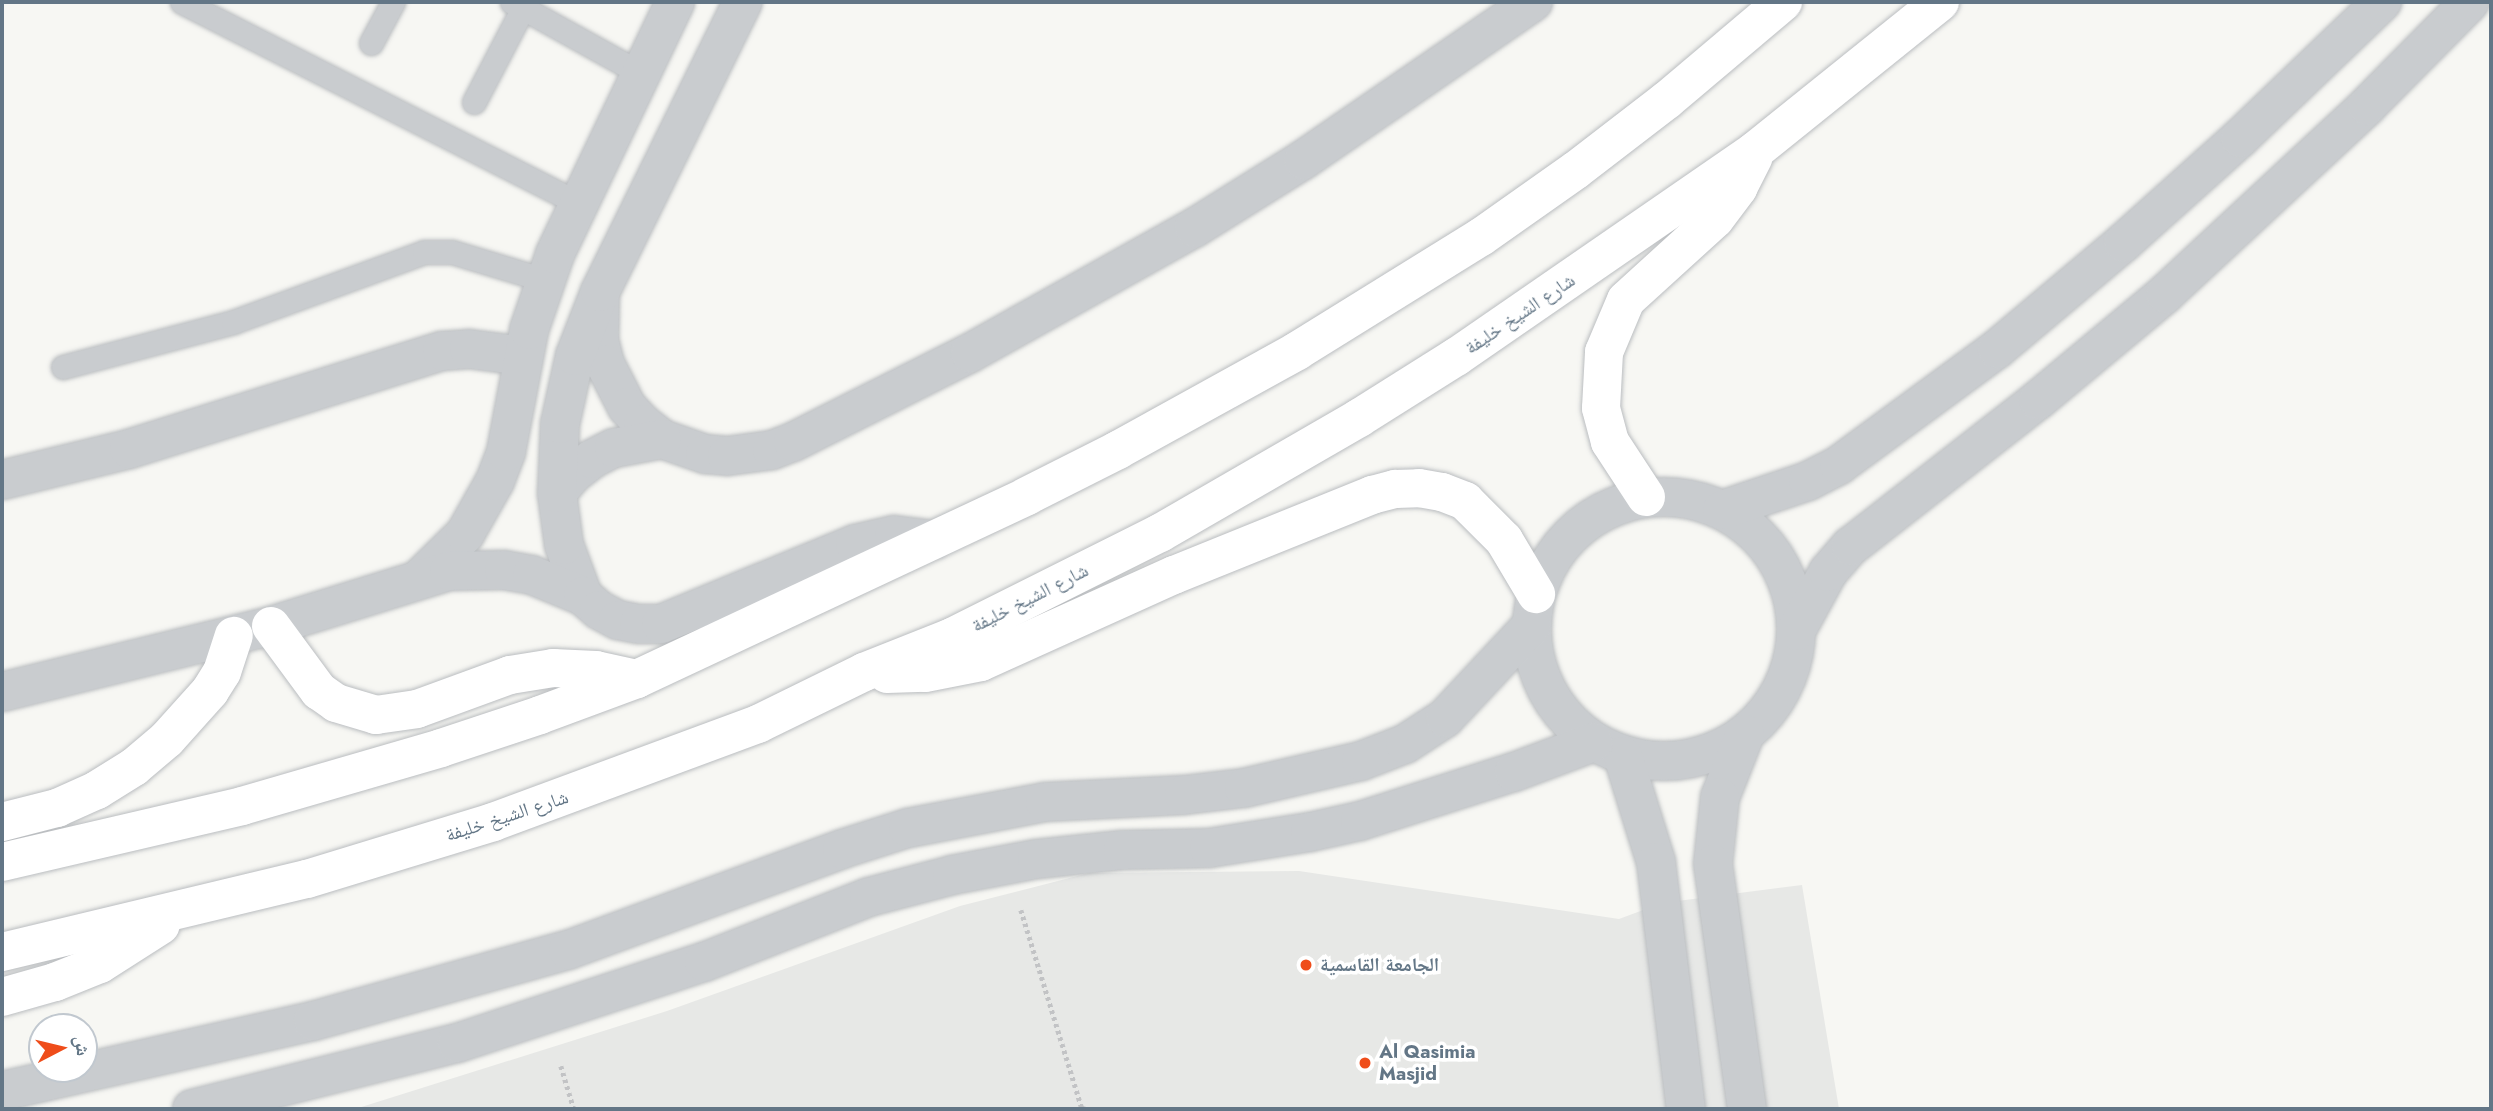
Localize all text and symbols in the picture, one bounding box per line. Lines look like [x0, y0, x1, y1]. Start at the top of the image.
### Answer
street label: شارع الشيخ خليفة [1461, 269, 1579, 359]
street label: شارع الشيخ خليفة [968, 559, 1092, 637]
street label: شارع الشيخ خليفة [443, 785, 571, 847]
place label: الجامعة القاسمية [1320, 954, 1439, 976]
marker: الجامعة القاسمية [1298, 957, 1314, 973]
north arrow [28, 1013, 98, 1083]
text: ش [68, 1034, 97, 1057]
place label: Al Qasimia Masjid [1379, 1041, 1475, 1085]
marker: Al Qasimia Masjid [1357, 1055, 1373, 1071]

